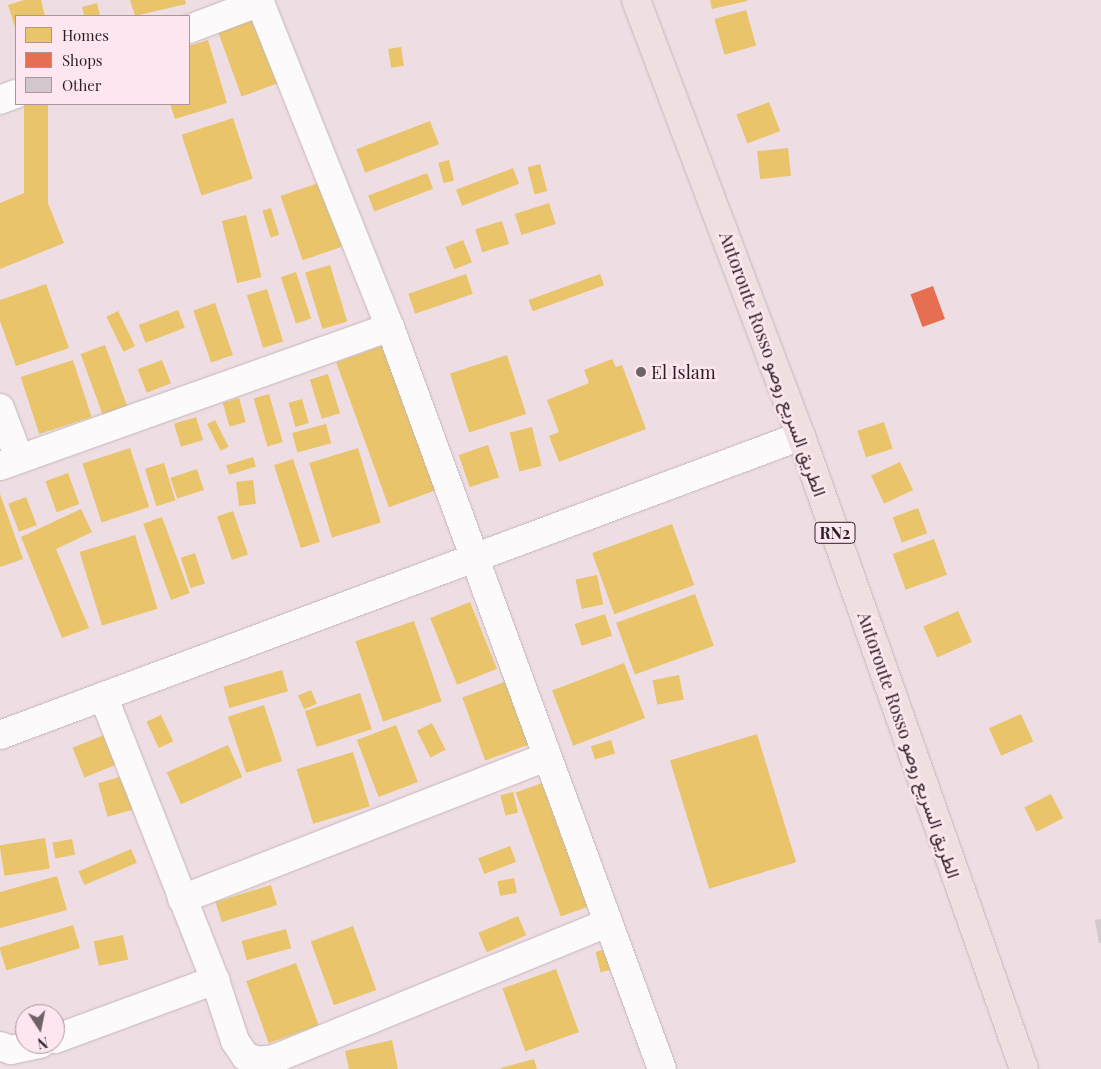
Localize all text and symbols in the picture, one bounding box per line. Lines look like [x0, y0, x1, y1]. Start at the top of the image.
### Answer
legend [15, 15, 190, 105]
text: Homes [62, 25, 109, 45]
text: Shops [62, 50, 103, 70]
text: Other [62, 75, 102, 95]
street label: Autoroute Rosso الطريق السريع روصو [715, 229, 831, 499]
place label: El Islam [651, 361, 716, 383]
marker: El Islam [635, 366, 647, 378]
road number: RN2 [814, 520, 856, 546]
street label: Autoroute Rosso الطريق السريع روصو [853, 609, 965, 881]
north arrow [15, 1004, 65, 1054]
text: N [36, 1033, 50, 1054]

